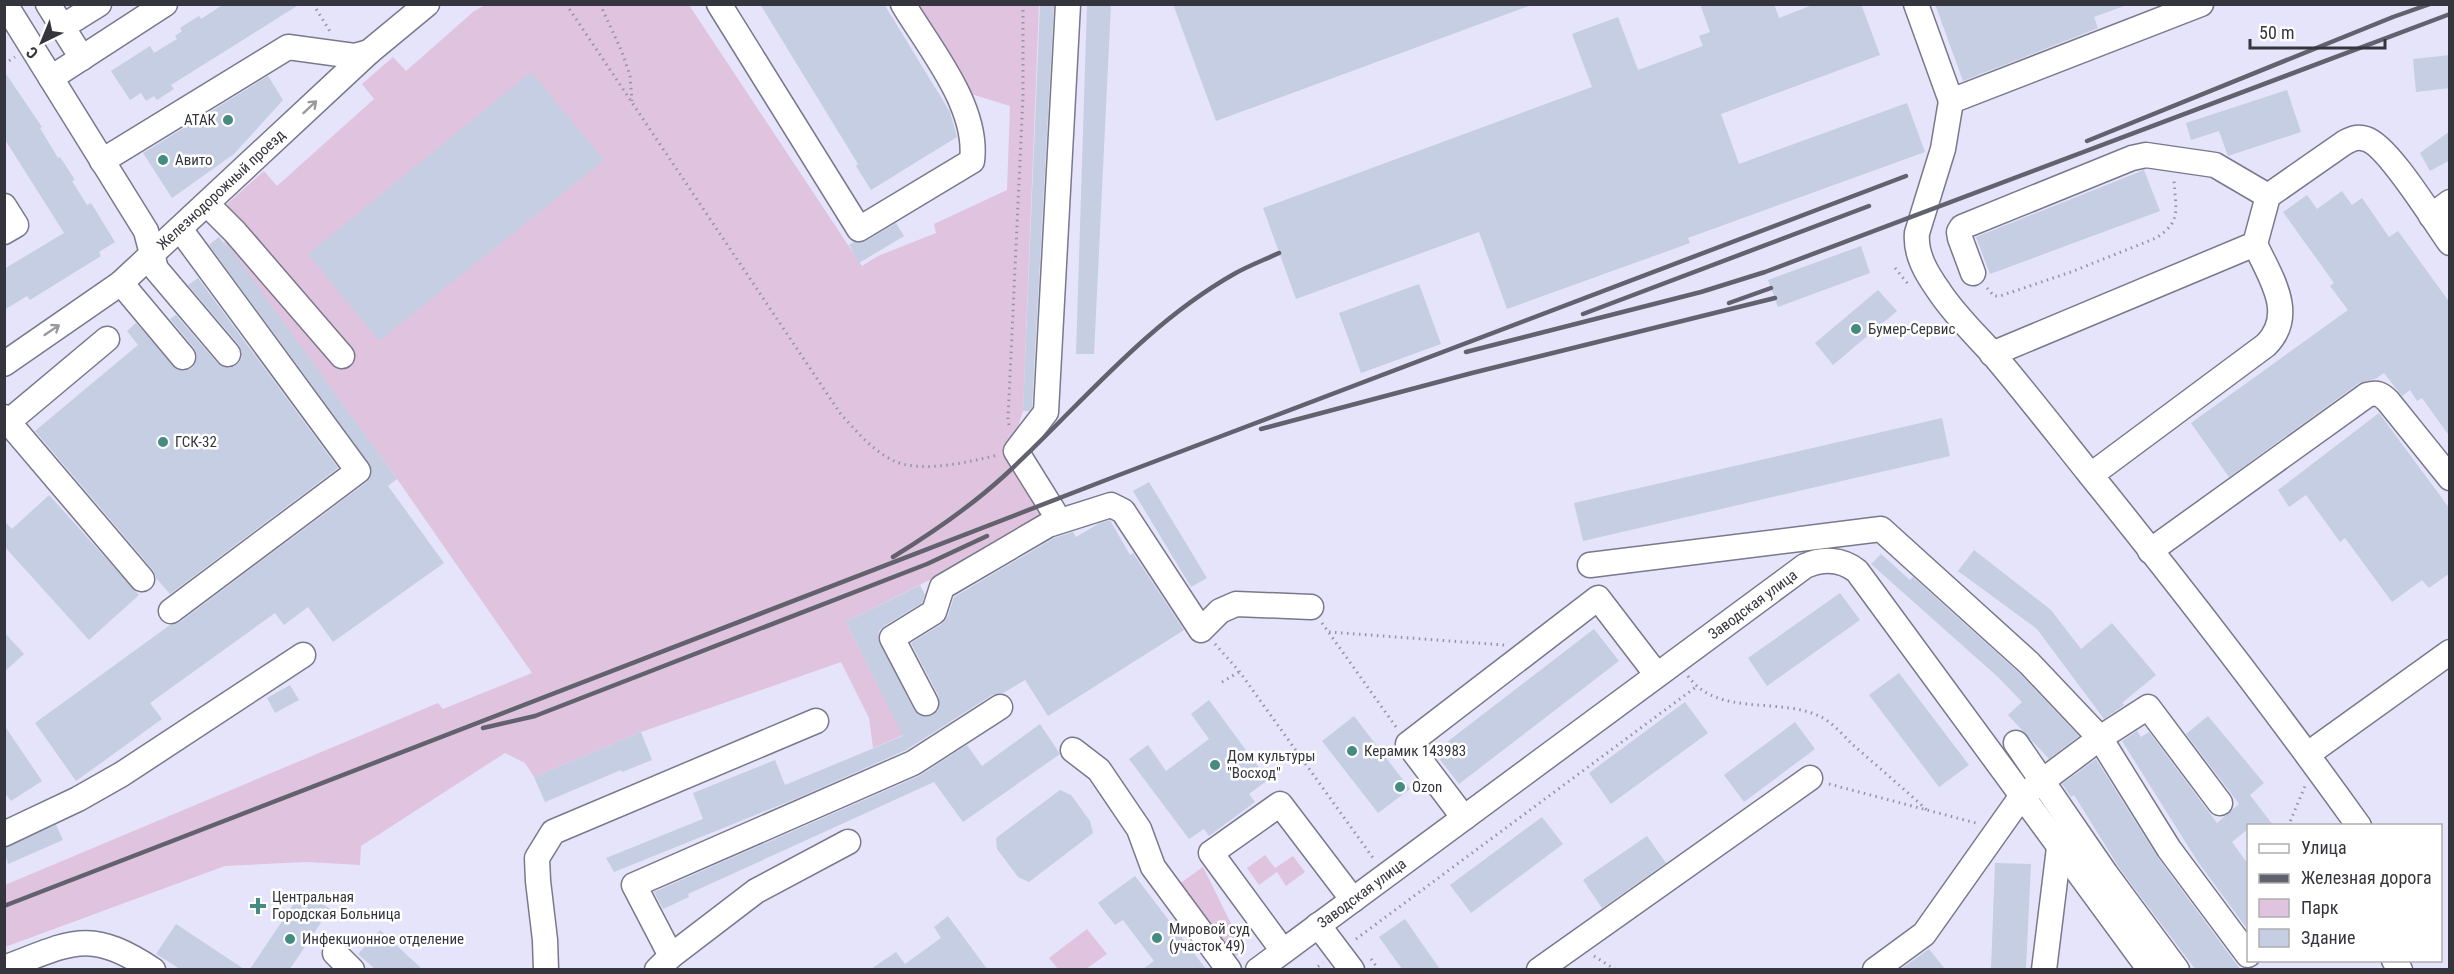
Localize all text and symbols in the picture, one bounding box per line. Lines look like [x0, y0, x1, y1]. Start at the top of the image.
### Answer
north arrow [12, 12, 72, 72]
scale bar [2250, 12, 2385, 50]
text: 50 m [2259, 22, 2294, 43]
text: С [22, 43, 42, 63]
one-way arrow [303, 100, 318, 115]
place label: АТАК [184, 111, 217, 129]
marker: АТАК [221, 113, 235, 127]
street label: Железнодорожный проезд [153, 126, 289, 254]
place label: Авито [175, 151, 212, 169]
marker: Авито [156, 153, 170, 167]
place label: Бумер-Сервис [1868, 320, 1955, 338]
marker: Бумер-Сервис [1849, 322, 1863, 336]
one-way arrow [43, 324, 60, 336]
place label: ГСК-32 [175, 433, 217, 451]
marker: ГСК-32 [156, 435, 170, 449]
street label: Заводская улица [1705, 566, 1801, 643]
place label: Керамик 143983 [1364, 742, 1466, 760]
marker: Керамик 143983 [1345, 744, 1359, 758]
place label: Дом культуры "Восход" [1227, 747, 1315, 782]
marker: Дом культуры "Восход" [1208, 758, 1222, 772]
place label: Ozon [1412, 778, 1442, 796]
marker: Ozon [1393, 780, 1407, 794]
legend [2247, 824, 2442, 962]
text: Улица [2301, 837, 2347, 858]
street label: Заводская улица [1314, 855, 1410, 932]
text: Железная дорога [2301, 867, 2432, 888]
place label: Центральная Городская Больница [272, 888, 401, 923]
marker: Центральная Городская Больница [249, 897, 267, 915]
text: Парк [2301, 897, 2339, 918]
place label: Мировой суд (участок 49) [1169, 920, 1250, 955]
text: Здание [2301, 927, 2355, 948]
place label: Инфекционное отделение [302, 930, 464, 948]
marker: Мировой суд (участок 49) [1150, 931, 1164, 945]
marker: Инфекционное отделение [283, 932, 297, 946]

